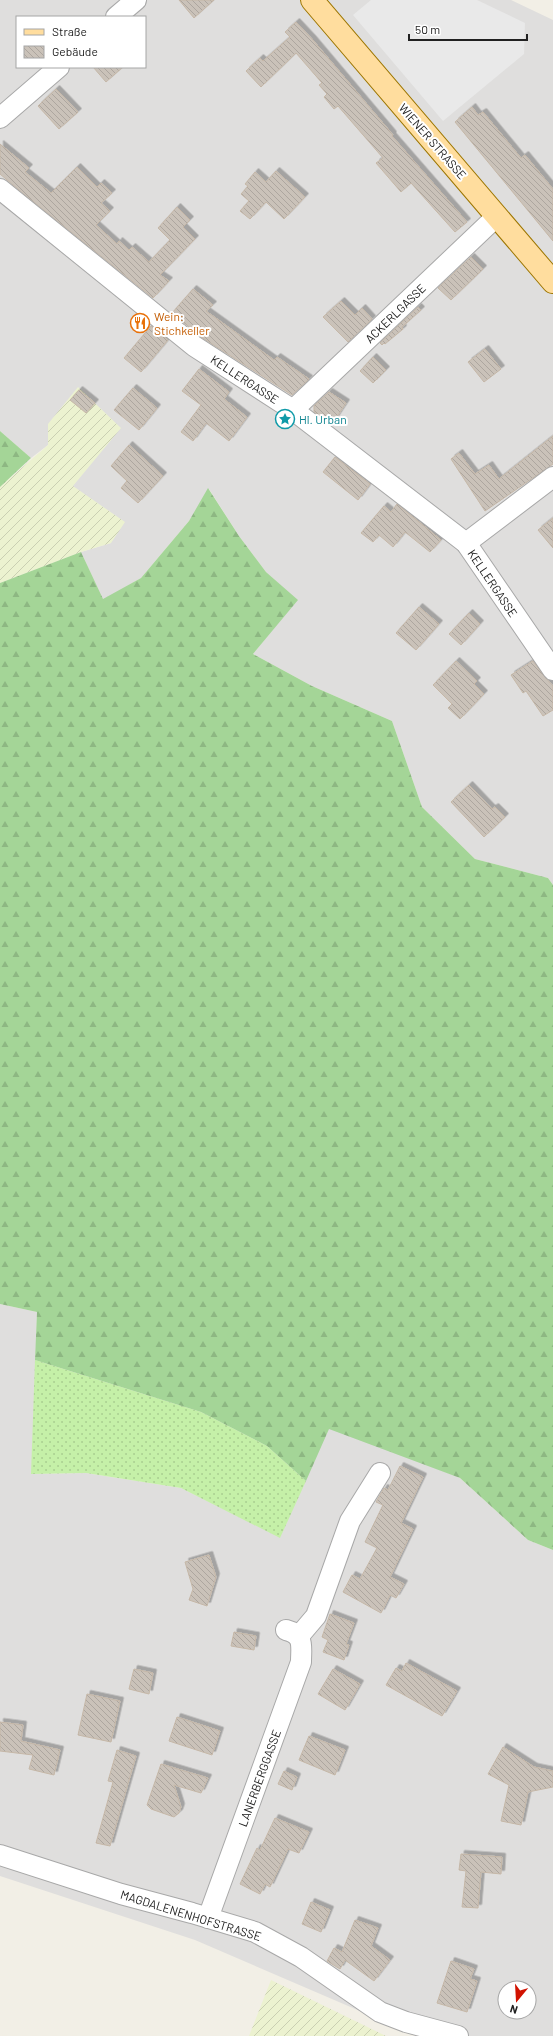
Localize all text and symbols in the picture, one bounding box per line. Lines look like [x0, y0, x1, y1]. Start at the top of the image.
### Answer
legend [16, 16, 146, 68]
scale bar [409, 16, 527, 42]
text: 50 m [415, 22, 440, 36]
text: Straße [52, 24, 87, 38]
text: Gebäude [52, 44, 98, 58]
street label: WIENER STRASSE [396, 100, 470, 182]
street label: ACKERLGASSE [362, 281, 428, 345]
place label: Wein: Stichkeller [154, 309, 210, 337]
restaurant icon: Wein: Stichkeller [129, 312, 151, 334]
street label: KELLERGASSE [208, 352, 282, 406]
place icon: Hl. Urban [274, 408, 296, 430]
place label: Hl. Urban [299, 412, 347, 426]
street label: KELLERGASSE [465, 547, 521, 619]
street label: LANERBERGGASSE [235, 1728, 283, 1828]
street label: MAGDALENENHOFSTRASSE [119, 1887, 263, 1943]
north arrow [497, 1980, 537, 2020]
text: N [508, 2003, 519, 2017]

